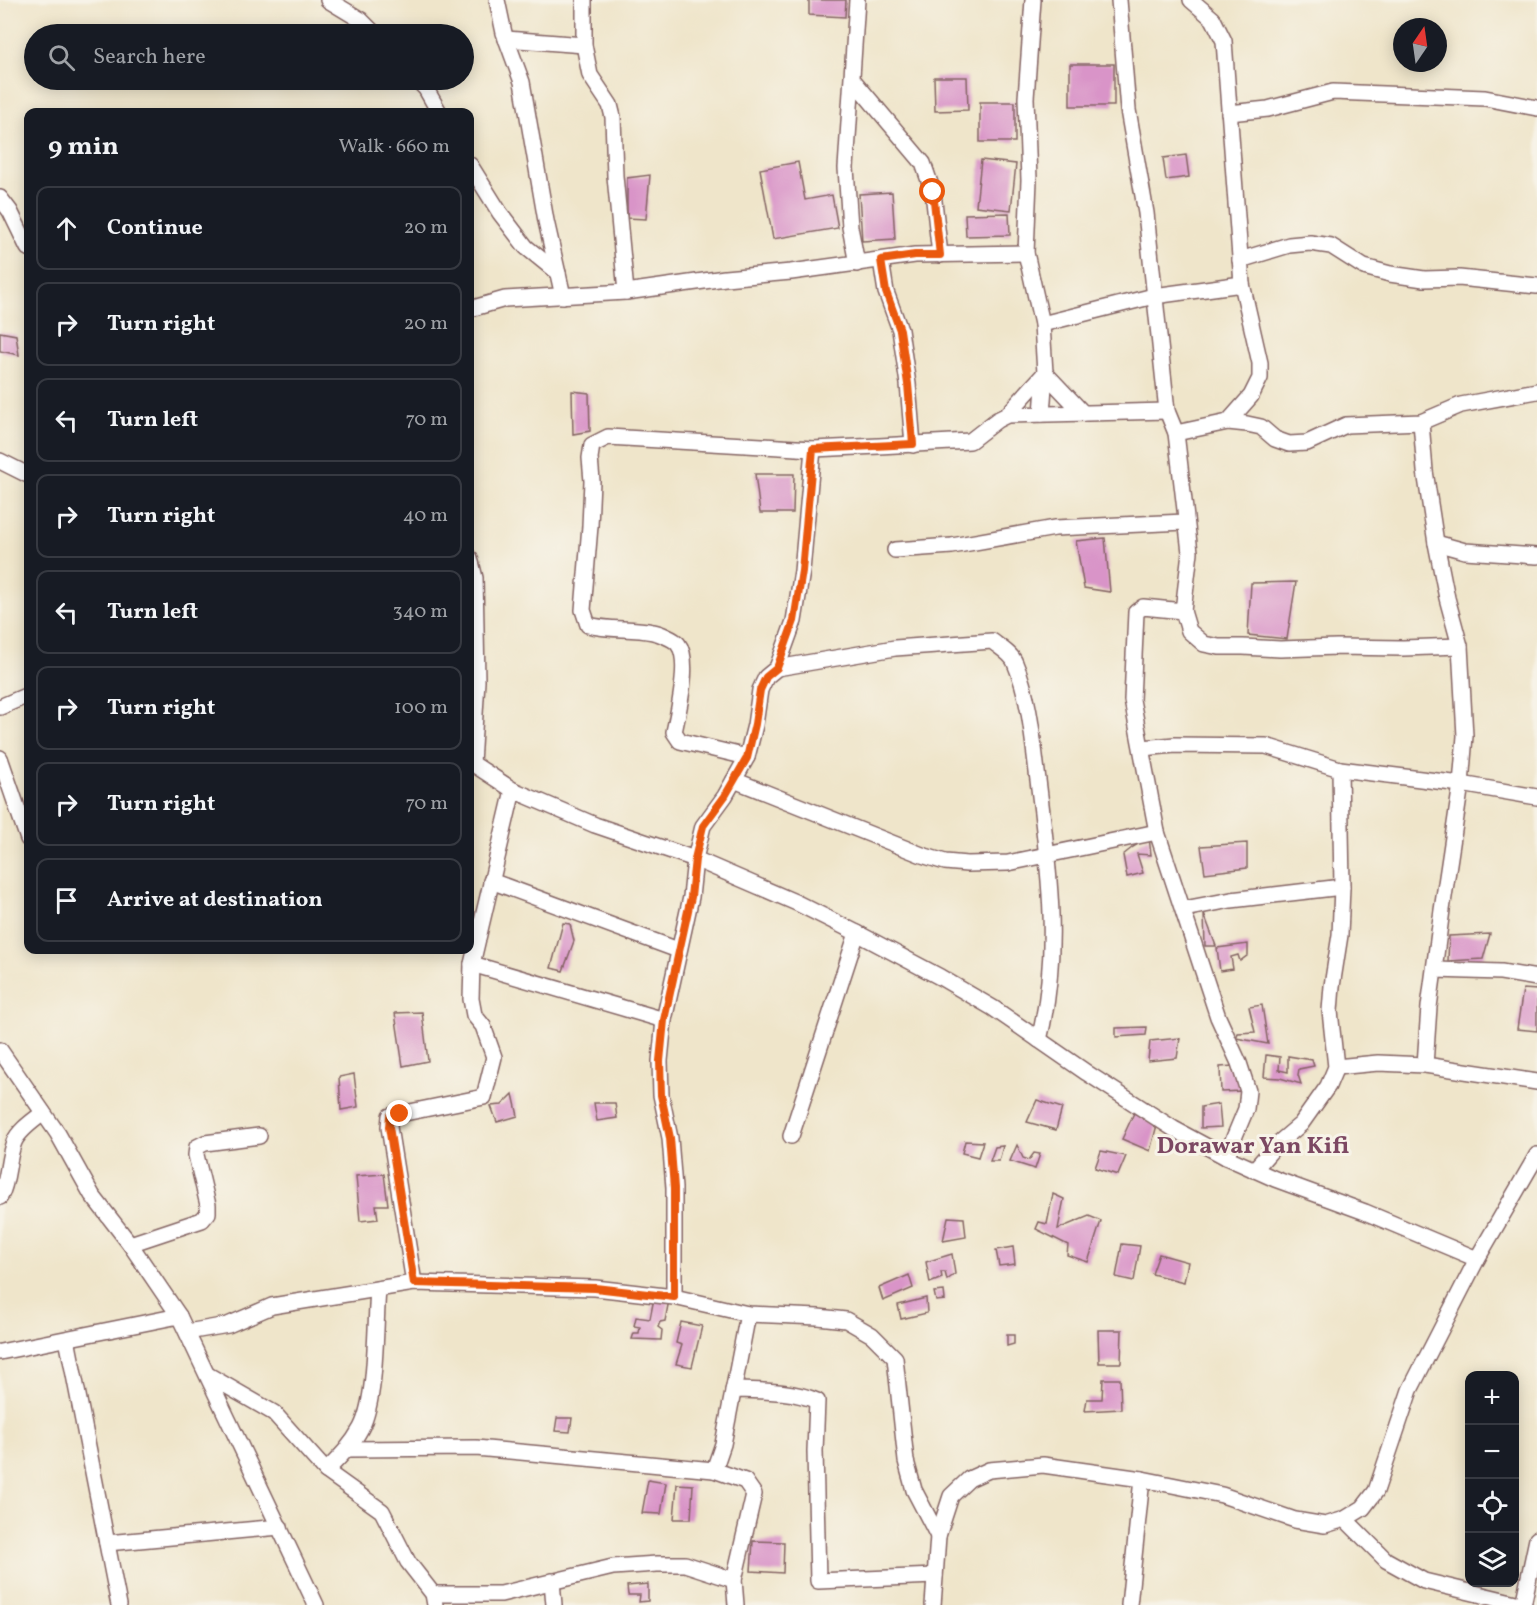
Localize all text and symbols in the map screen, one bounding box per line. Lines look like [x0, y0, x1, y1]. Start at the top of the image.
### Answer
north arrow [1393, 18, 1447, 72]
search box [24, 24, 474, 90]
icon: search [45, 41, 78, 74]
text: Search here [93, 42, 206, 73]
text: 9 min [48, 129, 119, 165]
text: Walk · 660 m [339, 133, 450, 161]
route start [919, 178, 945, 204]
icon: ahead [50, 212, 83, 245]
text: Continue [107, 213, 203, 244]
text: 20 m [404, 214, 448, 242]
icon: right [50, 308, 83, 341]
text: Turn right [107, 309, 215, 340]
text: 20 m [404, 310, 448, 338]
icon: left [50, 404, 83, 437]
text: Turn left [107, 405, 198, 436]
text: 70 m [405, 406, 448, 434]
icon: right [50, 500, 83, 533]
text: Turn right [107, 501, 215, 532]
text: 40 m [403, 502, 448, 530]
icon: left [50, 596, 83, 629]
text: Turn left [107, 597, 198, 628]
text: 340 m [392, 598, 448, 626]
icon: right [50, 692, 83, 725]
text: Turn right [107, 693, 215, 724]
text: 100 m [394, 694, 448, 722]
icon: right [50, 788, 83, 821]
text: Turn right [107, 789, 215, 820]
text: 70 m [405, 790, 448, 818]
icon: arrive [50, 884, 83, 917]
text: Arrive at destination [107, 885, 323, 916]
route end [386, 1100, 412, 1126]
district label: Dorawar Yan Kifi [1157, 1130, 1349, 1164]
map controls [1465, 1371, 1519, 1587]
button: + [1465, 1371, 1519, 1425]
button: − [1465, 1425, 1519, 1479]
button: locate [1465, 1479, 1519, 1533]
button: layers [1465, 1533, 1519, 1587]

